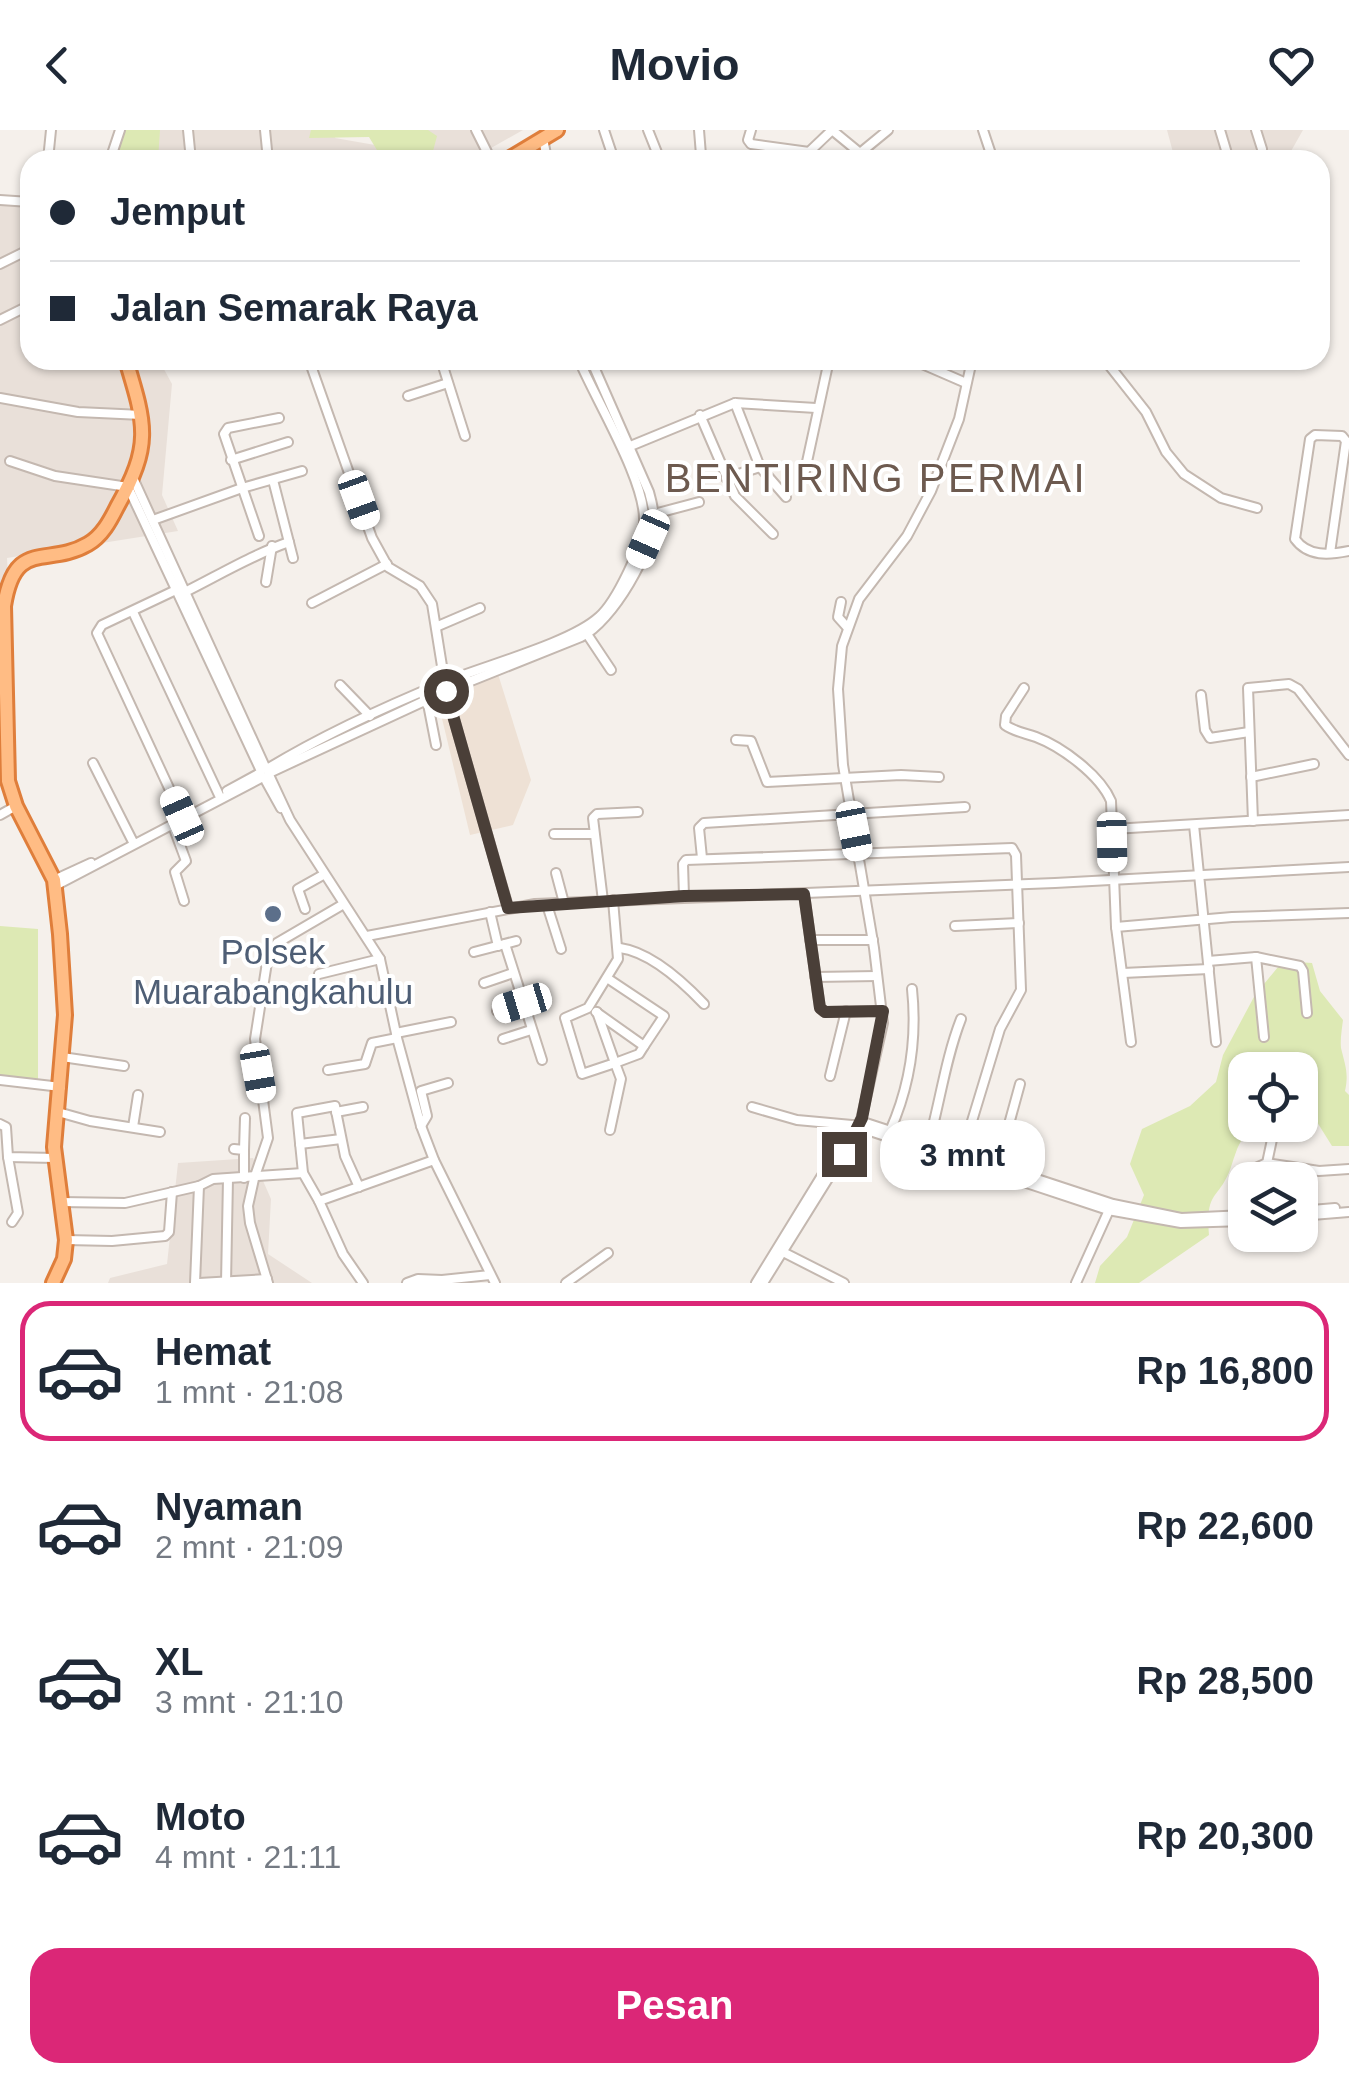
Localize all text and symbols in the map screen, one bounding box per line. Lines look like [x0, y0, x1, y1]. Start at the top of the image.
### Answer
icon: back [30, 38, 85, 93]
icon: heart [1264, 38, 1319, 93]
text: Movio [610, 39, 740, 90]
text: Jemput [110, 191, 245, 233]
text: Jalan Semarak Raya [110, 287, 478, 329]
district label: BENTIRING PERMAI [665, 456, 1087, 500]
car [335, 467, 383, 533]
car [622, 505, 674, 573]
route start [424, 669, 469, 714]
car [156, 782, 208, 850]
car [834, 799, 874, 863]
car [1096, 812, 1128, 872]
marker: Polsek Muarabangkahulu [262, 903, 284, 925]
place label: Polsek Muarabangkahulu [133, 932, 413, 1011]
car [489, 980, 555, 1026]
car [238, 1041, 278, 1105]
map controls [1228, 1052, 1318, 1252]
button: locate [1228, 1052, 1318, 1142]
callout: 3 mnt [879, 1119, 1044, 1189]
route end [822, 1132, 867, 1177]
text: 3 mnt [920, 1137, 1005, 1173]
button: layers [1228, 1162, 1318, 1252]
icon: car [35, 1326, 125, 1416]
text: Hemat [155, 1331, 271, 1373]
text: Rp 16,800 [1137, 1350, 1314, 1392]
text: 1 mnt · 21:08 [155, 1374, 344, 1410]
icon: car [35, 1481, 125, 1571]
text: Nyaman [155, 1486, 303, 1528]
text: Rp 22,600 [1137, 1505, 1314, 1547]
text: 2 mnt · 21:09 [155, 1529, 344, 1565]
icon: car [35, 1636, 125, 1726]
text: XL [155, 1641, 204, 1683]
text: Rp 28,500 [1137, 1660, 1314, 1702]
text: 3 mnt · 21:10 [155, 1684, 344, 1720]
icon: car [35, 1791, 125, 1881]
text: Moto [155, 1796, 246, 1838]
text: Rp 20,300 [1137, 1815, 1314, 1857]
text: 4 mnt · 21:11 [155, 1839, 341, 1875]
button: Pesan [30, 1948, 1319, 2063]

